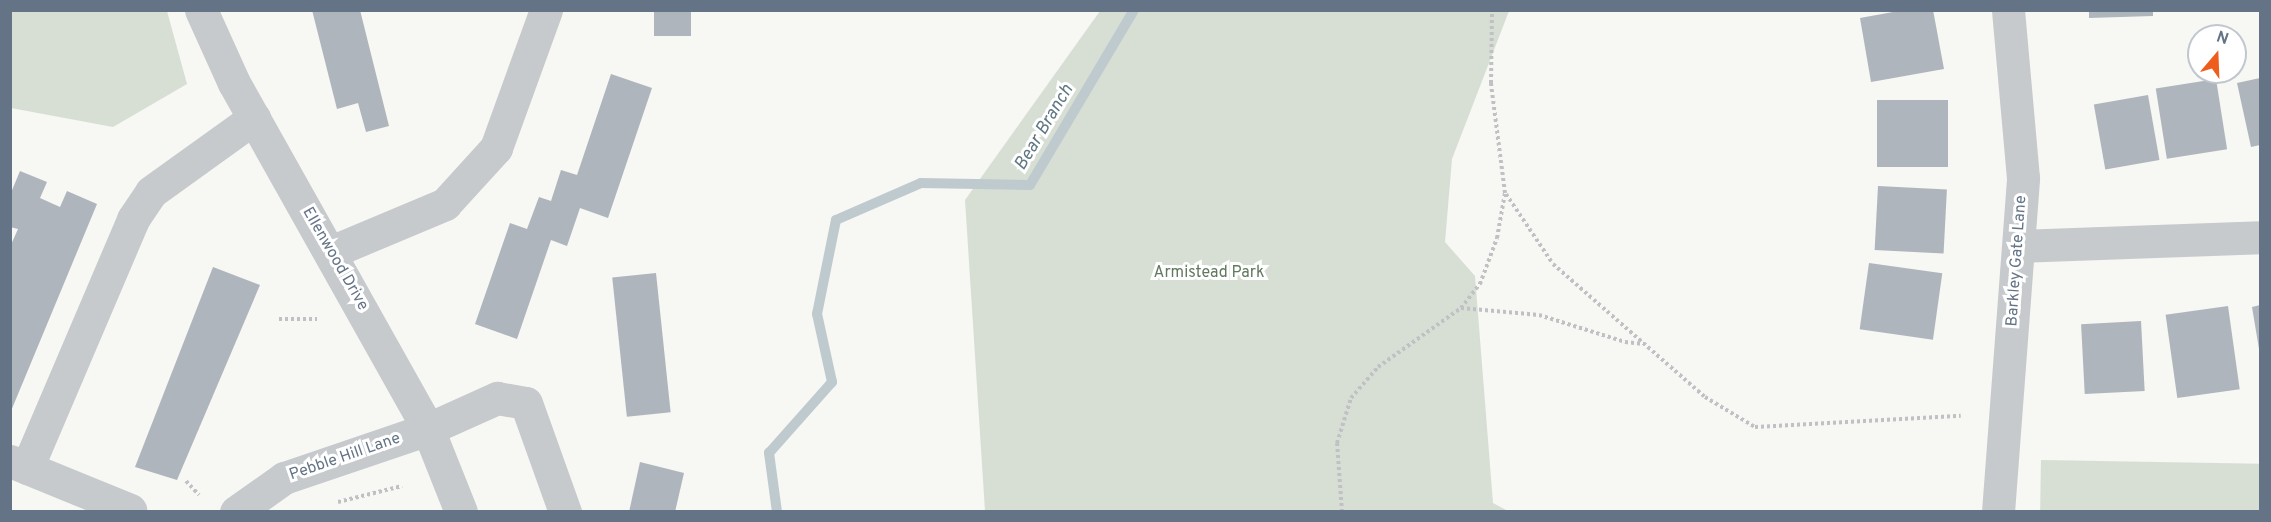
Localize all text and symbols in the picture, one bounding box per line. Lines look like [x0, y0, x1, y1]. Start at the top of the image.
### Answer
north arrow [2187, 24, 2247, 84]
text: N [2214, 28, 2231, 50]
water label: Bear Branch [1011, 81, 1079, 175]
street label: Barkley Gate Lane [2003, 195, 2031, 327]
street label: Ellenwood Drive [298, 204, 372, 314]
park label: Armistead Park [1154, 263, 1264, 283]
street label: Pebble Hill Lane [287, 429, 403, 485]

